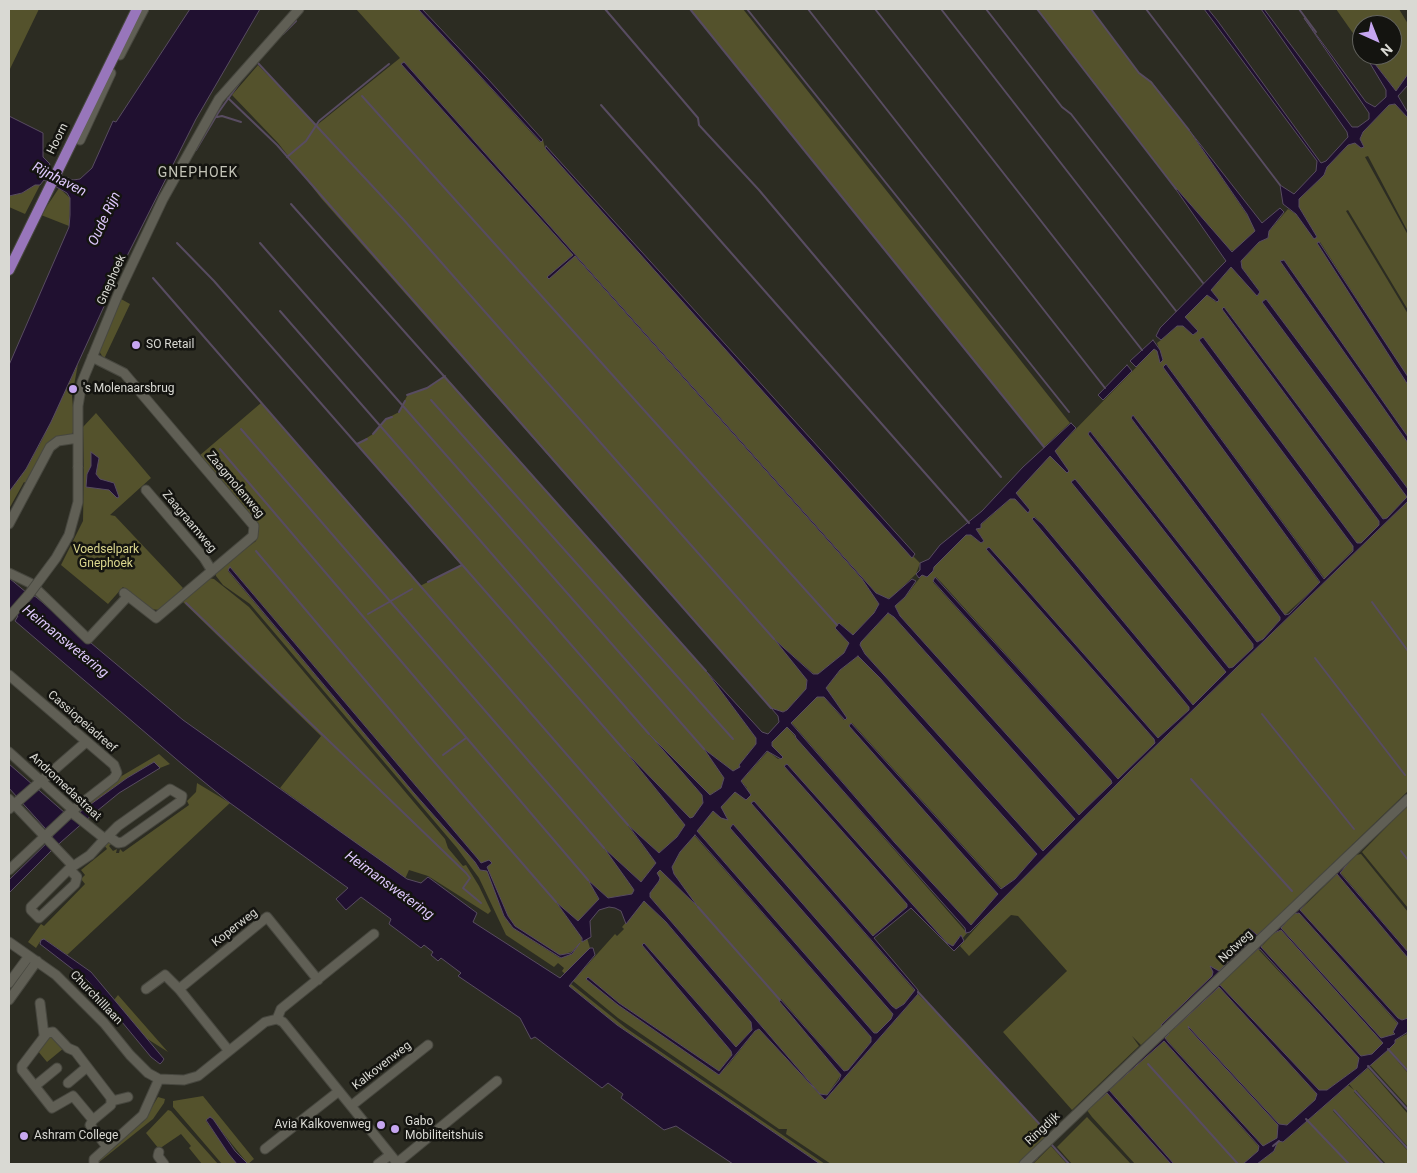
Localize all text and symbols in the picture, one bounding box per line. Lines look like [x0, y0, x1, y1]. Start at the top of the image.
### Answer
north arrow [1352, 15, 1402, 65]
text: N [1378, 41, 1396, 59]
street label: Hoorn [44, 121, 72, 157]
water label: Rijnhaven [29, 159, 89, 201]
district label: GNEPHOEK [157, 165, 239, 181]
water label: Oude Rijn [85, 189, 125, 249]
street label: Gnephoek [94, 252, 130, 308]
place label: SO Retail [146, 338, 194, 352]
marker: SO Retail [130, 339, 142, 351]
place label: 's Molenaarsbrug [83, 382, 175, 396]
marker: 's Molenaarsbrug [67, 383, 79, 395]
street label: Zaagmolenweg [203, 449, 267, 521]
street label: Zaagraamweg [159, 488, 219, 556]
park label: Voedselpark Gnephoek [73, 543, 139, 571]
water label: Heimanswetering [18, 602, 112, 682]
street label: Cassiopeiadreef [45, 688, 119, 756]
street label: Andromedastraat [26, 750, 104, 824]
water label: Heimanswetering [341, 848, 437, 924]
street label: Koperweg [209, 906, 261, 950]
street label: Notweg [1216, 928, 1256, 966]
street label: Churchilllaan [67, 968, 125, 1028]
street label: Kalkovenweg [350, 1039, 414, 1093]
street label: Ringdijk [1023, 1109, 1063, 1149]
place label: Gabo Mobiliteitshuis [405, 1115, 483, 1143]
place label: Avia Kalkovenweg [275, 1118, 371, 1132]
marker: Avia Kalkovenweg [375, 1119, 387, 1131]
marker: Gabo Mobiliteitshuis [389, 1123, 401, 1135]
place label: Ashram College [34, 1129, 118, 1143]
marker: Ashram College [18, 1130, 30, 1142]

